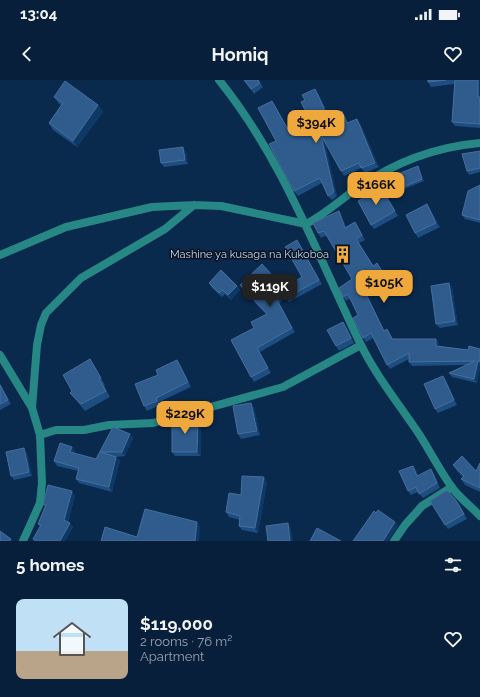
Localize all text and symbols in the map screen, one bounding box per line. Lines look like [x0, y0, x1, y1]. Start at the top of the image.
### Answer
text: 13:04 [20, 5, 57, 23]
icon: back [16, 43, 38, 65]
icon: heart [442, 43, 464, 65]
text: Homiq [212, 44, 268, 65]
pin: $394K [288, 110, 344, 144]
text: $394K [296, 115, 336, 130]
pin: $166K [348, 172, 404, 206]
text: $166K [356, 177, 396, 192]
building icon: Mashine ya kusaga na Kukoboa [332, 244, 352, 264]
place label: Mashine ya kusaga na Kukoboa [170, 248, 329, 261]
pin: $105K [356, 270, 412, 304]
pin: $119K [242, 274, 298, 308]
text: $105K [365, 275, 403, 290]
text: $119K [251, 279, 289, 294]
pin: $229K [157, 401, 213, 435]
text: $229K [165, 406, 205, 421]
icon: filters [442, 554, 464, 576]
text: 5 homes [16, 555, 84, 575]
text: $119,000 [140, 614, 213, 634]
icon: home [48, 615, 96, 663]
icon: heart [442, 628, 464, 650]
text: 2 rooms · 76 m² [140, 634, 232, 649]
text: Apartment [140, 649, 204, 664]

